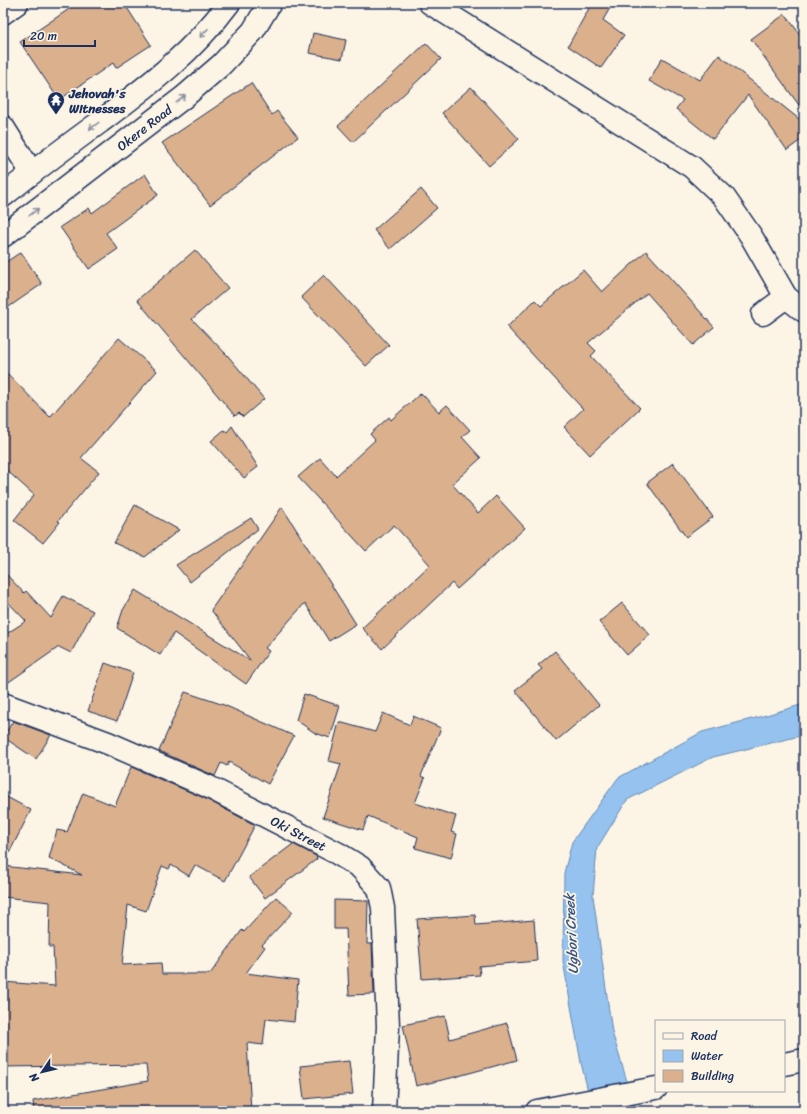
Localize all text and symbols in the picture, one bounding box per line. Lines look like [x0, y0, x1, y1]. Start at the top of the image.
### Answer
scale bar [24, 22, 95, 48]
text: 20 m [30, 25, 57, 47]
one-way arrow [199, 28, 209, 38]
place label: Jehovah's Witnesses [68, 82, 127, 120]
temple icon: Jehovah's Witnesses [46, 90, 66, 115]
one-way arrow [176, 95, 187, 103]
street label: Okere Road [112, 98, 178, 157]
one-way arrow [89, 122, 100, 130]
one-way arrow [28, 208, 39, 216]
street label: Oki Street [266, 810, 331, 858]
water label: Ugbori Creek [557, 892, 586, 975]
legend [655, 1020, 785, 1092]
text: Road [691, 1025, 718, 1047]
text: Water [691, 1045, 724, 1067]
north arrow [22, 1052, 62, 1092]
text: Building [691, 1065, 734, 1087]
text: N [24, 1069, 45, 1087]

